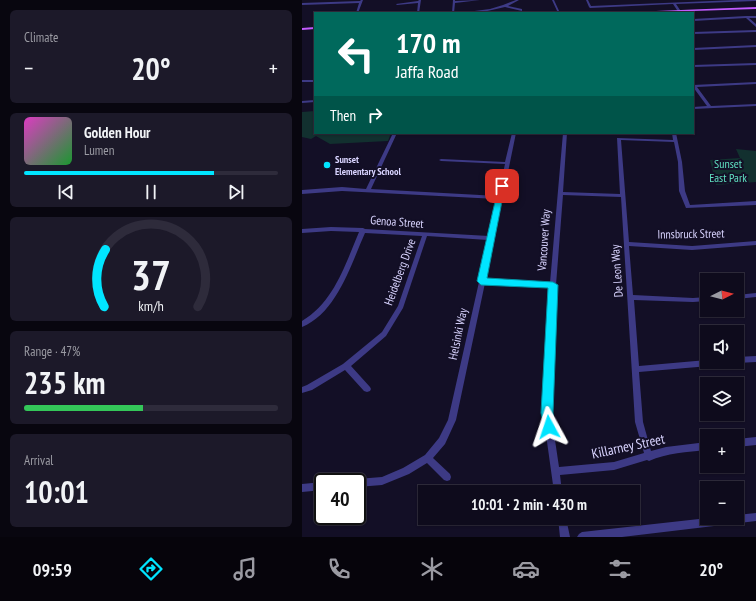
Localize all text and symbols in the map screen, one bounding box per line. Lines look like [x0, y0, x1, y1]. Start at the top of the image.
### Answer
text: 170 m [396, 24, 460, 61]
icon: left [330, 28, 382, 80]
text: Climate [24, 29, 58, 46]
text: 20° [131, 49, 171, 88]
text: − [24, 54, 33, 82]
text: + [269, 54, 278, 82]
text: Jaffa Road [396, 60, 459, 83]
icon: right [364, 104, 386, 126]
text: Then [330, 106, 356, 125]
text: Golden Hour [84, 123, 151, 142]
text: Lumen [84, 142, 114, 159]
place label: Sunset Elementary School [335, 153, 401, 178]
park label: Sunset East Park [709, 156, 747, 185]
marker: Sunset Elementary School [322, 160, 332, 170]
pin [485, 169, 519, 203]
icon: arrive [491, 175, 513, 197]
icon: previous [55, 181, 77, 203]
icon: pause [140, 181, 162, 203]
icon: next [225, 181, 247, 203]
street label: Vancouver Way [534, 208, 553, 272]
street label: Genoa Street [370, 212, 425, 231]
street label: Innsbruck Street [657, 225, 725, 242]
street label: Heidelberg Drive [381, 236, 419, 307]
street label: De Leon Way [607, 244, 626, 298]
text: 37 [131, 247, 171, 300]
north arrow [700, 273, 744, 317]
map controls [700, 273, 744, 525]
text: km/h [138, 295, 164, 314]
street label: Helsinki Way [445, 306, 470, 361]
button: sound [700, 325, 744, 369]
text: Range · 47% [24, 343, 80, 360]
text: 235 km [24, 363, 105, 402]
button: layers [700, 377, 744, 421]
position arrow [528, 406, 570, 448]
street label: Killarney Street [590, 429, 666, 463]
button: + [700, 429, 744, 473]
text: Arrival [24, 452, 53, 469]
text: 10:01 [24, 472, 89, 511]
speed limit sign: 40 [314, 473, 366, 525]
button: − [700, 481, 744, 525]
text: 10:01 · 2 min · 430 m [471, 495, 587, 514]
icon: directions [137, 555, 165, 583]
icon: music [231, 555, 259, 583]
icon: phone [325, 555, 353, 583]
icon: climate [418, 555, 446, 583]
icon: car [512, 555, 540, 583]
icon: filters [606, 555, 634, 583]
text: 09:59 [33, 558, 72, 581]
text: 20° [699, 558, 723, 581]

